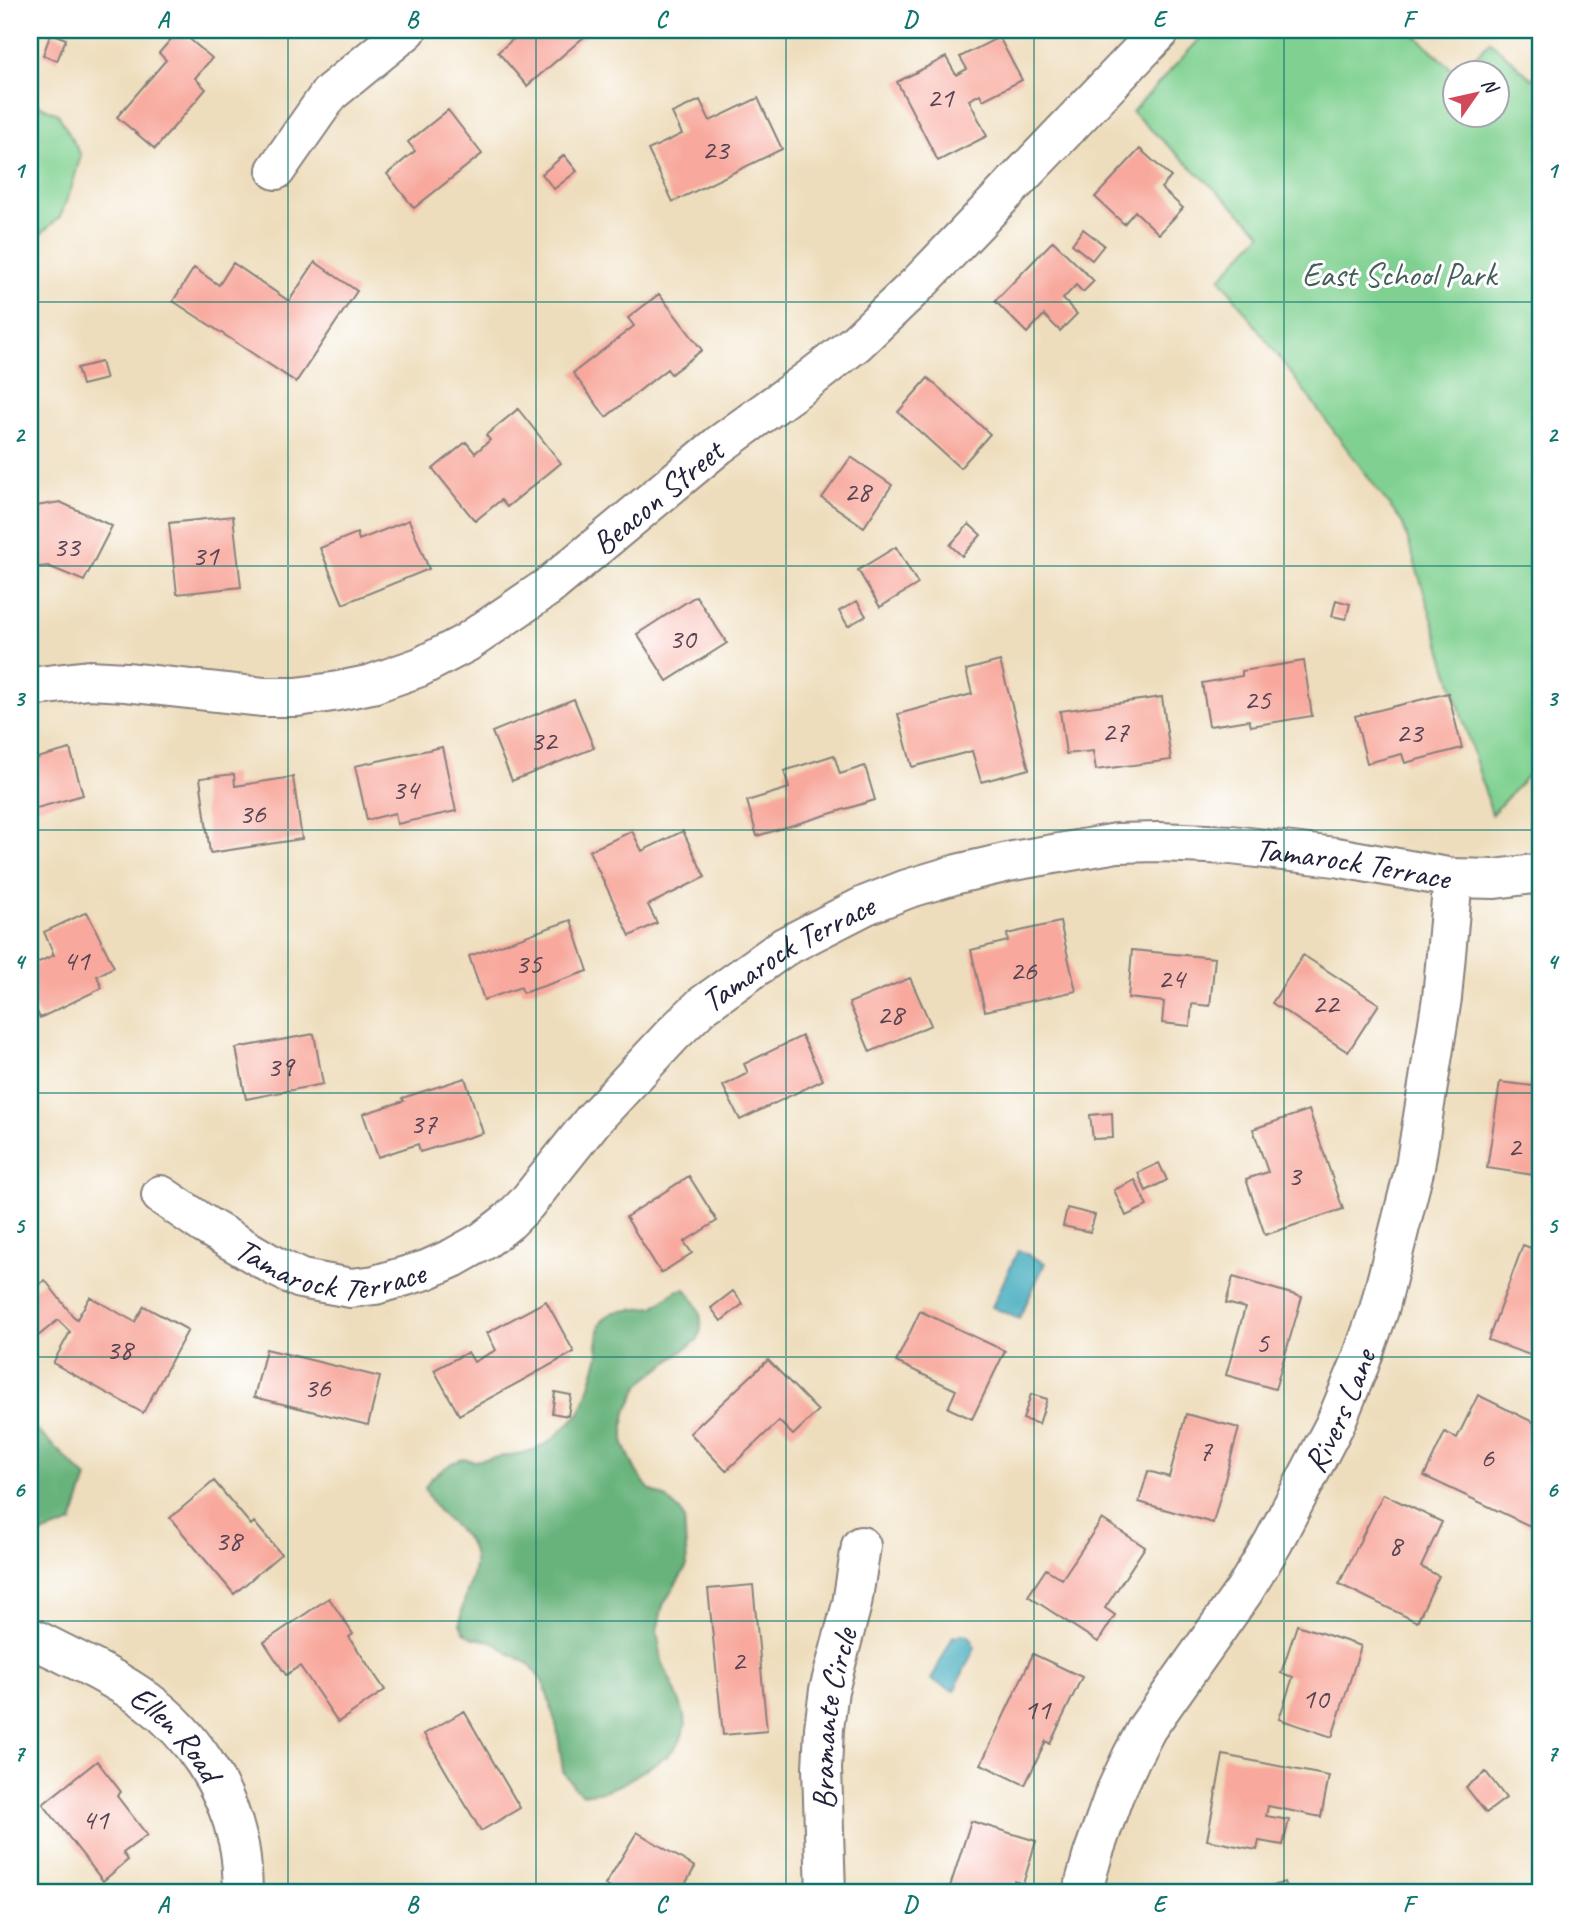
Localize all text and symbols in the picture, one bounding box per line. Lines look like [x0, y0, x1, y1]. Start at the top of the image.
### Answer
text: A [157, 5, 171, 34]
text: B [406, 5, 420, 34]
text: C [656, 5, 670, 34]
text: D [903, 5, 919, 34]
text: E [1153, 5, 1169, 34]
text: F [1403, 5, 1419, 34]
north arrow [1442, 60, 1512, 130]
text: N [1476, 73, 1504, 99]
house number: 21 [927, 78, 955, 116]
house number: 23 [702, 130, 731, 168]
text: 1 [14, 156, 27, 185]
text: 1 [1547, 156, 1560, 185]
park label: East School Park [1302, 254, 1499, 296]
text: 2 [14, 420, 27, 449]
text: 2 [1547, 420, 1560, 449]
street label: Beacon Street [583, 429, 734, 564]
house number: 28 [844, 472, 873, 510]
house number: 33 [53, 527, 82, 565]
house number: 31 [192, 536, 220, 574]
house number: 30 [669, 619, 698, 657]
house number: 25 [1244, 680, 1272, 718]
text: 3 [14, 684, 27, 713]
text: 3 [1547, 684, 1560, 713]
house number: 27 [1102, 712, 1130, 750]
house number: 23 [1396, 713, 1425, 751]
house number: 32 [530, 721, 559, 759]
house number: 34 [392, 770, 421, 808]
house number: 36 [239, 794, 267, 832]
street label: Tamarock Terrace [1253, 828, 1455, 899]
street label: Tamarock Terrace [693, 883, 882, 1022]
house number: 41 [63, 941, 91, 979]
house number: 35 [515, 944, 543, 982]
text: 4 [14, 947, 27, 976]
text: 4 [1547, 947, 1560, 976]
house number: 26 [1010, 951, 1038, 989]
house number: 24 [1158, 959, 1187, 997]
house number: 22 [1312, 984, 1341, 1022]
house number: 28 [877, 995, 906, 1033]
house number: 39 [267, 1047, 296, 1085]
house number: 37 [410, 1104, 438, 1142]
house number: 2 [1507, 1127, 1523, 1165]
house number: 3 [1287, 1156, 1303, 1194]
text: 5 [14, 1211, 26, 1240]
text: 5 [1547, 1211, 1559, 1240]
street label: Tamarock Terrace [228, 1228, 432, 1312]
house number: 5 [1255, 1323, 1270, 1361]
house number: 38 [106, 1330, 135, 1368]
street label: Rivers Lane [1294, 1342, 1386, 1480]
house number: 36 [304, 1368, 332, 1406]
house number: 7 [1198, 1431, 1213, 1469]
house number: 6 [1480, 1438, 1495, 1476]
text: 6 [14, 1475, 27, 1504]
text: 6 [1547, 1475, 1560, 1504]
house number: 38 [215, 1521, 244, 1559]
house number: 8 [1388, 1526, 1404, 1564]
street label: Bramante Circle [802, 1621, 867, 1810]
house number: 2 [731, 1641, 747, 1679]
street label: Ellen Road [122, 1676, 234, 1793]
house number: 10 [1302, 1679, 1331, 1717]
house number: 11 [1024, 1690, 1052, 1728]
text: 7 [14, 1739, 27, 1768]
text: 7 [1547, 1739, 1560, 1768]
house number: 41 [82, 1800, 110, 1838]
text: A [157, 1890, 171, 1919]
text: B [406, 1890, 420, 1919]
text: C [656, 1890, 670, 1919]
text: D [903, 1890, 919, 1919]
text: E [1153, 1890, 1169, 1919]
text: F [1403, 1890, 1419, 1919]

